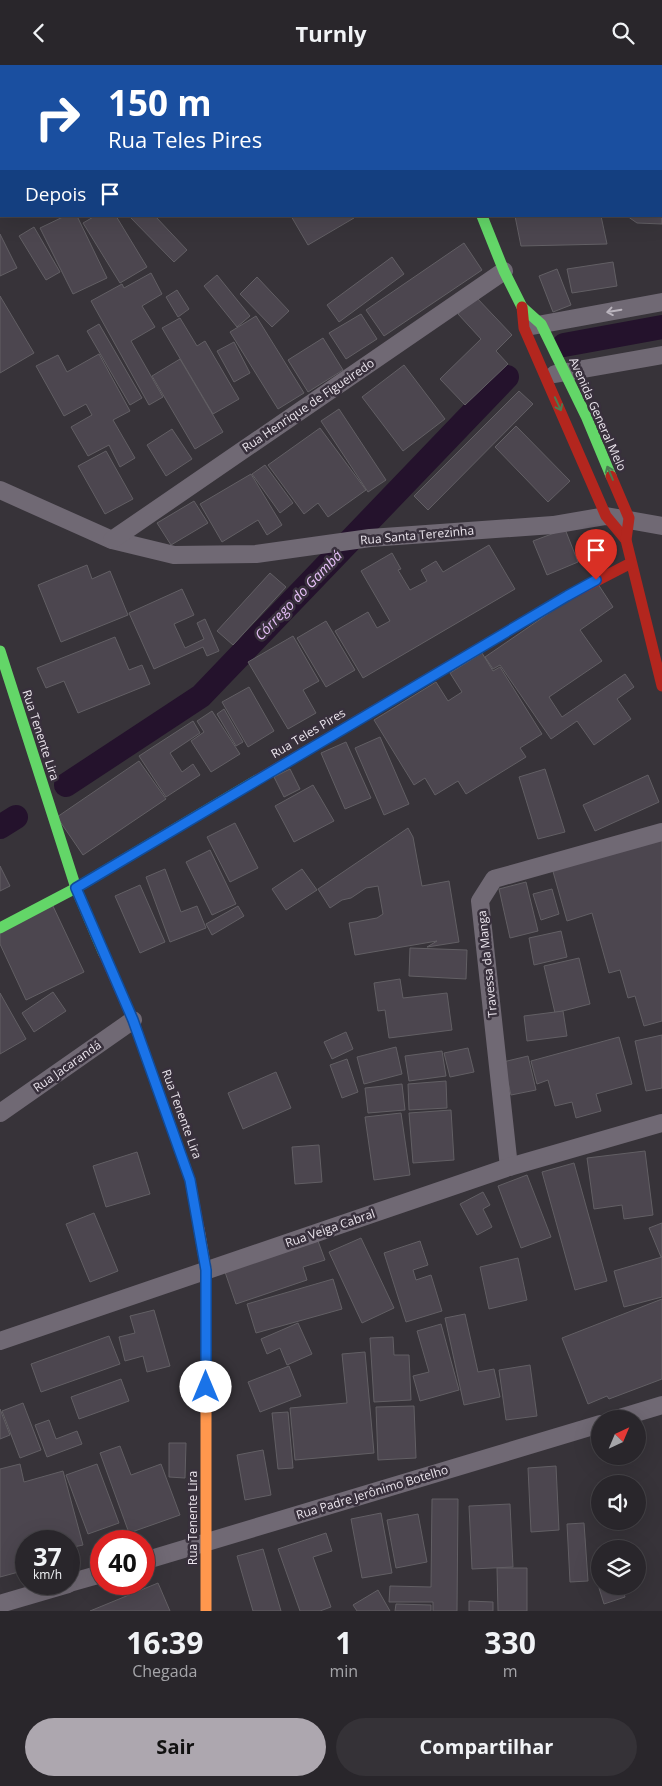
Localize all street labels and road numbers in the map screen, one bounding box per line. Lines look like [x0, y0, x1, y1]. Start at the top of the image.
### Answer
street label: Rua Henrique de Figueiredo [238, 354, 378, 456]
street label: Avenida General Melo [565, 354, 631, 474]
street label: Rua Santa Terezinha [359, 522, 475, 548]
street label: Rua Tenente Lira [18, 688, 64, 782]
street label: Rua Teles Pires [268, 704, 349, 762]
street label: Travessa da Manga [473, 910, 501, 1018]
street label: Rua Jacarandá [29, 1036, 105, 1096]
street label: Rua Tenente Lira [158, 1067, 206, 1161]
street label: Rua Veiga Cabral [283, 1205, 377, 1251]
street label: Rua Padre Jerônimo Botelho [294, 1461, 450, 1523]
street label: Rua Tenente Lira [184, 1471, 201, 1565]

